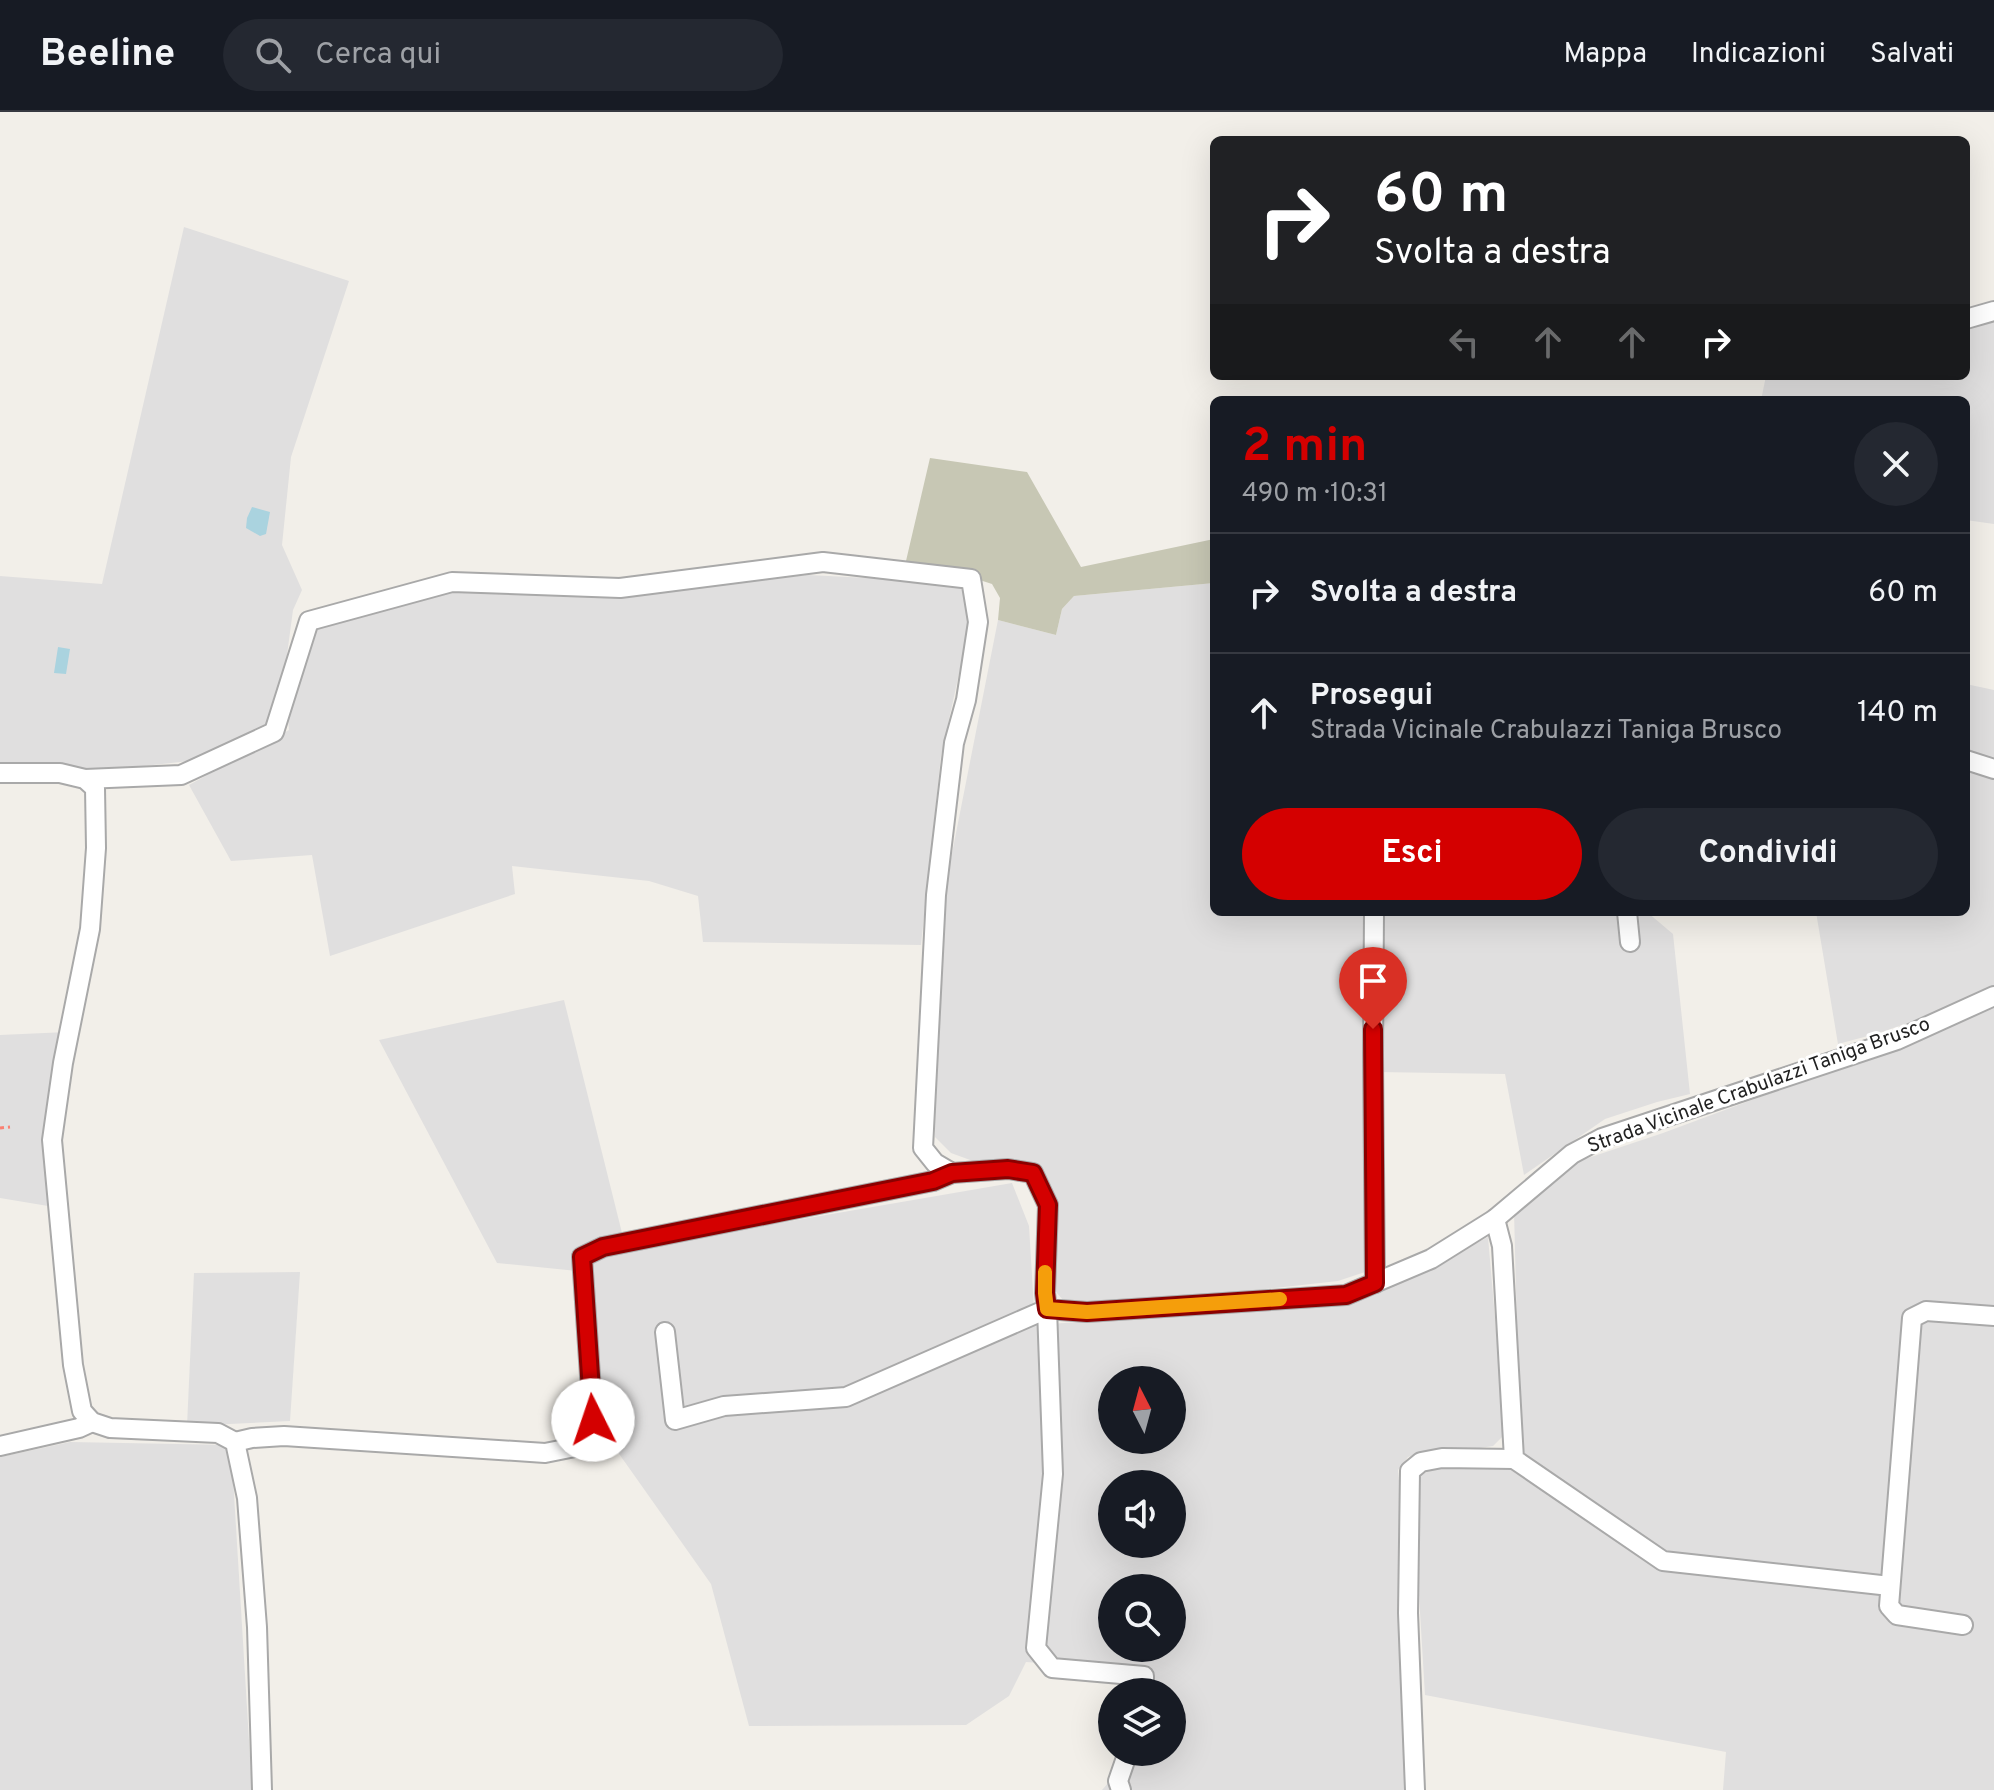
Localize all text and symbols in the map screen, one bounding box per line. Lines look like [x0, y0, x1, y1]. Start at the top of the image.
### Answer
search box [223, 19, 783, 91]
text: Beeline [40, 31, 175, 80]
icon: search [251, 33, 295, 77]
text: Cerca qui [315, 37, 441, 74]
text: Mappa [1564, 37, 1647, 73]
text: Indicazioni [1691, 37, 1826, 73]
text: Salvati [1870, 37, 1954, 73]
text: 60 m [1374, 162, 1508, 232]
icon: right [1242, 168, 1346, 272]
text: Svolta a destra [1374, 231, 1611, 277]
icon: left [1442, 320, 1486, 364]
icon: ahead [1526, 320, 1570, 364]
icon: ahead [1610, 320, 1654, 364]
icon: right [1694, 320, 1738, 364]
text: 2 min [1242, 418, 1367, 478]
button: close [1854, 422, 1938, 506]
text: 490 m · 10:31 [1242, 478, 1388, 511]
icon: right [1242, 571, 1286, 615]
text: Svolta a destra [1310, 575, 1517, 612]
text: 60 m [1868, 575, 1938, 612]
text: Prosegui [1310, 678, 1433, 715]
icon: ahead [1242, 691, 1286, 735]
text: 140 m [1857, 695, 1938, 732]
text: Strada Vicinale Crabulazzi Taniga Brusco [1310, 715, 1782, 748]
button: Esci [1242, 808, 1582, 900]
button: Condividi [1598, 808, 1938, 900]
pin [1339, 947, 1407, 1029]
icon: arrive [1351, 959, 1395, 1003]
street label: Strada Vicinale Crabulazzi Taniga Brusco [1584, 1012, 1934, 1160]
north arrow [1098, 1366, 1186, 1454]
map controls [1098, 1366, 1186, 1766]
position arrow [551, 1378, 635, 1462]
button: sound [1098, 1470, 1186, 1558]
button: search [1098, 1574, 1186, 1662]
button: layers [1098, 1678, 1186, 1766]

